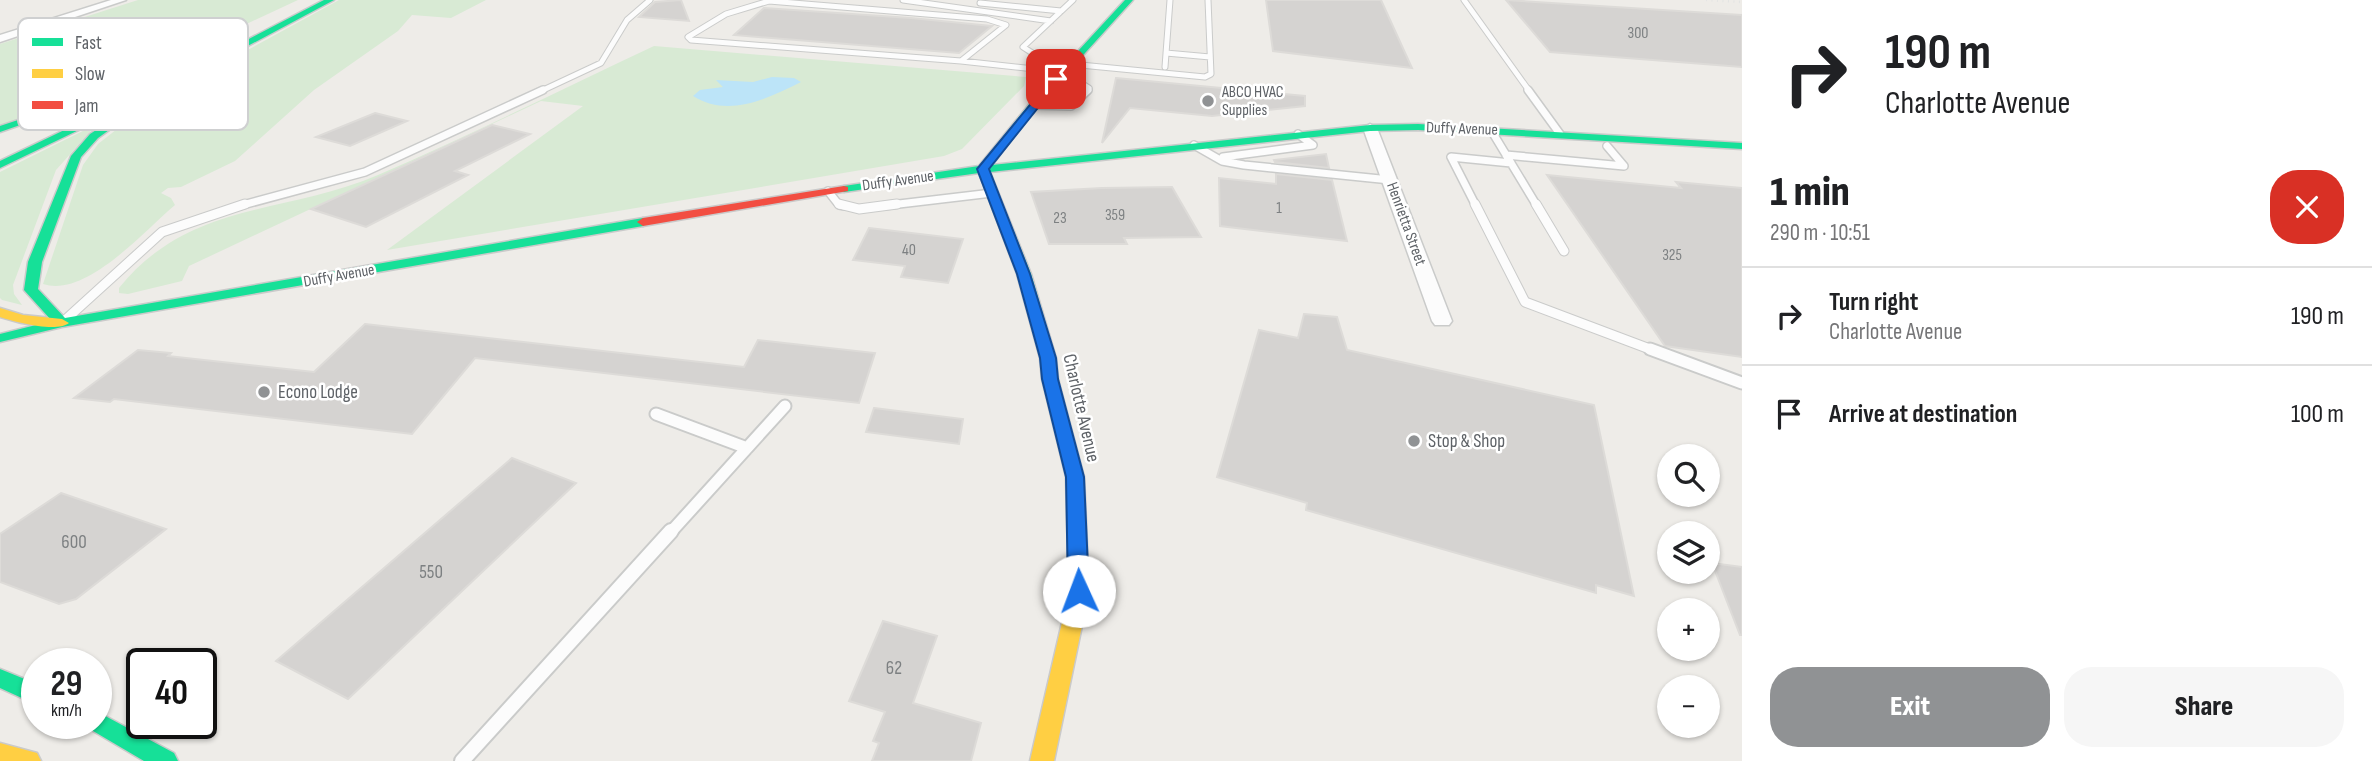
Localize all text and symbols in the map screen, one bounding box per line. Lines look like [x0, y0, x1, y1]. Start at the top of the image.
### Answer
legend [18, 18, 248, 130]
house number: 300 [1628, 24, 1648, 43]
text: 190 m [1885, 24, 1991, 83]
icon: right [1770, 28, 1861, 119]
text: Fast [75, 32, 102, 55]
pin [1026, 49, 1086, 109]
icon: arrive [1037, 60, 1075, 98]
text: Slow [75, 63, 105, 86]
place label: ABCO HVAC Supplies [1221, 83, 1284, 120]
text: Charlotte Avenue [1885, 84, 2070, 123]
marker: ABCO HVAC Supplies [1200, 93, 1216, 109]
text: Jam [74, 95, 98, 118]
street label: Duffy Avenue [1426, 118, 1498, 140]
street label: Duffy Avenue [861, 167, 935, 195]
text: 1 min [1770, 167, 1850, 218]
button: close [2270, 170, 2344, 244]
street label: Henrietta Street [1382, 180, 1430, 268]
house number: 1 [1276, 199, 1282, 218]
house number: 359 [1105, 206, 1125, 225]
house number: 23 [1053, 209, 1067, 228]
text: 290 m · 10:51 [1770, 219, 1870, 247]
house number: 40 [902, 241, 916, 260]
house number: 325 [1662, 246, 1682, 265]
street label: Duffy Avenue [302, 260, 376, 292]
text: Turn right [1829, 287, 1918, 318]
icon: right [1770, 297, 1808, 335]
text: 190 m [2291, 301, 2344, 332]
text: Charlotte Avenue [1829, 318, 1962, 346]
street label: Charlotte Avenue [1057, 352, 1105, 464]
place label: Econo Lodge [278, 381, 358, 404]
marker: Econo Lodge [256, 384, 272, 400]
icon: arrive [1770, 395, 1808, 433]
text: Arrive at destination [1829, 399, 2017, 430]
text: 100 m [2291, 399, 2344, 430]
place label: Stop & Shop [1428, 430, 1505, 453]
marker: Stop & Shop [1406, 433, 1422, 449]
map controls [1657, 444, 1720, 738]
button: search [1657, 444, 1720, 507]
button: layers [1657, 521, 1720, 584]
house number: 600 [61, 531, 87, 554]
position arrow [1042, 554, 1116, 628]
house number: 550 [419, 561, 443, 584]
button: + [1657, 598, 1720, 661]
speed limit sign: 40 [126, 648, 217, 739]
house number: 62 [886, 657, 902, 680]
text: 29 [51, 663, 82, 706]
button: Exit [1770, 667, 2050, 747]
button: Share [2064, 667, 2344, 747]
button: − [1657, 675, 1720, 738]
text: km/h [51, 700, 82, 721]

